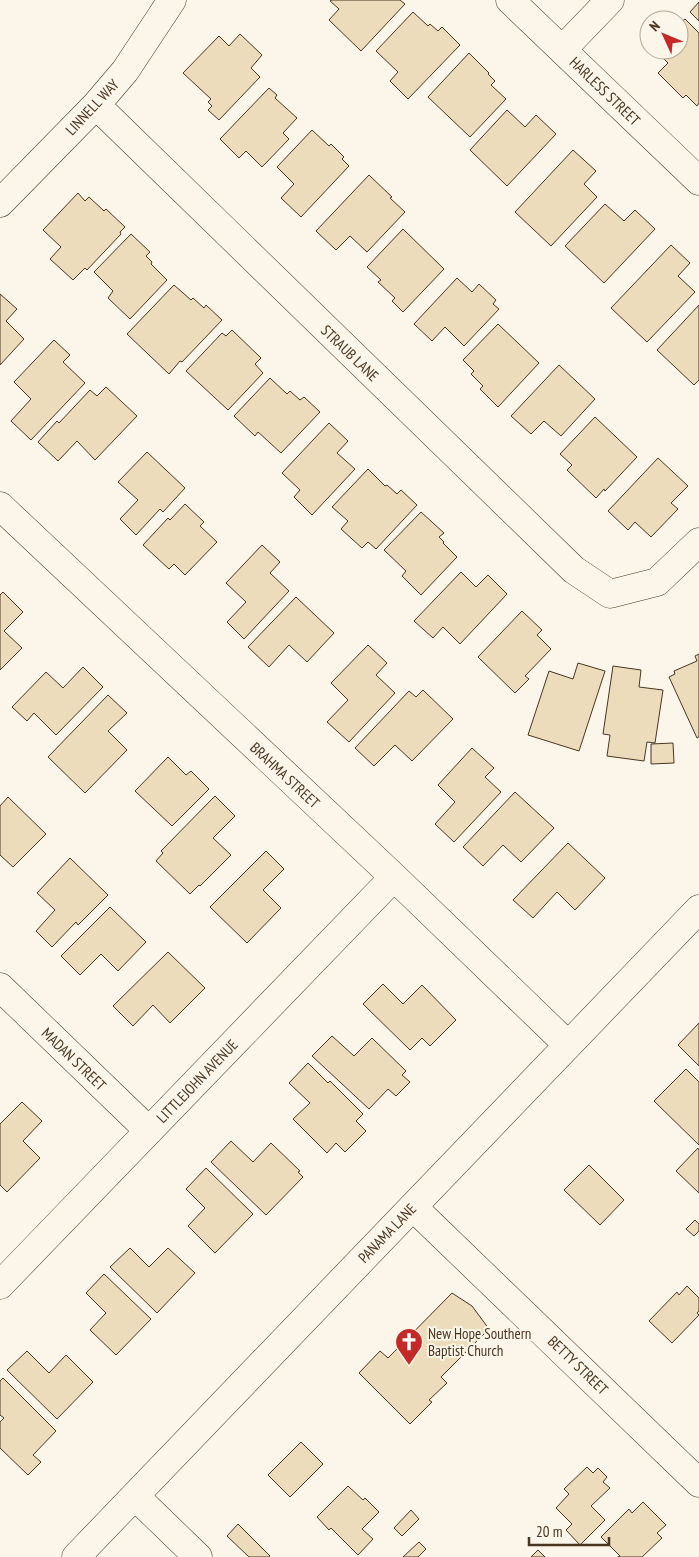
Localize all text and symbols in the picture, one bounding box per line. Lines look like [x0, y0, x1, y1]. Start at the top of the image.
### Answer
north arrow [639, 10, 689, 60]
text: N [646, 17, 664, 35]
street label: HARLESS STREET [566, 53, 645, 130]
street label: LINNELL WAY [61, 75, 123, 139]
street label: STRAUB LANE [317, 321, 383, 385]
street label: BRAHMA STREET [246, 738, 324, 812]
street label: MADAN STREET [38, 1024, 110, 1095]
street label: LITTLEJOHN AVENUE [152, 1035, 242, 1127]
street label: PANAMA LANE [354, 1199, 420, 1267]
place label: New Hope Southern Baptist Church [428, 1324, 531, 1360]
church icon: New Hope Southern Baptist Church [394, 1327, 424, 1366]
street label: BETTY STREET [544, 1332, 612, 1399]
scale bar [529, 1514, 609, 1546]
text: 20 m [536, 1522, 562, 1541]

